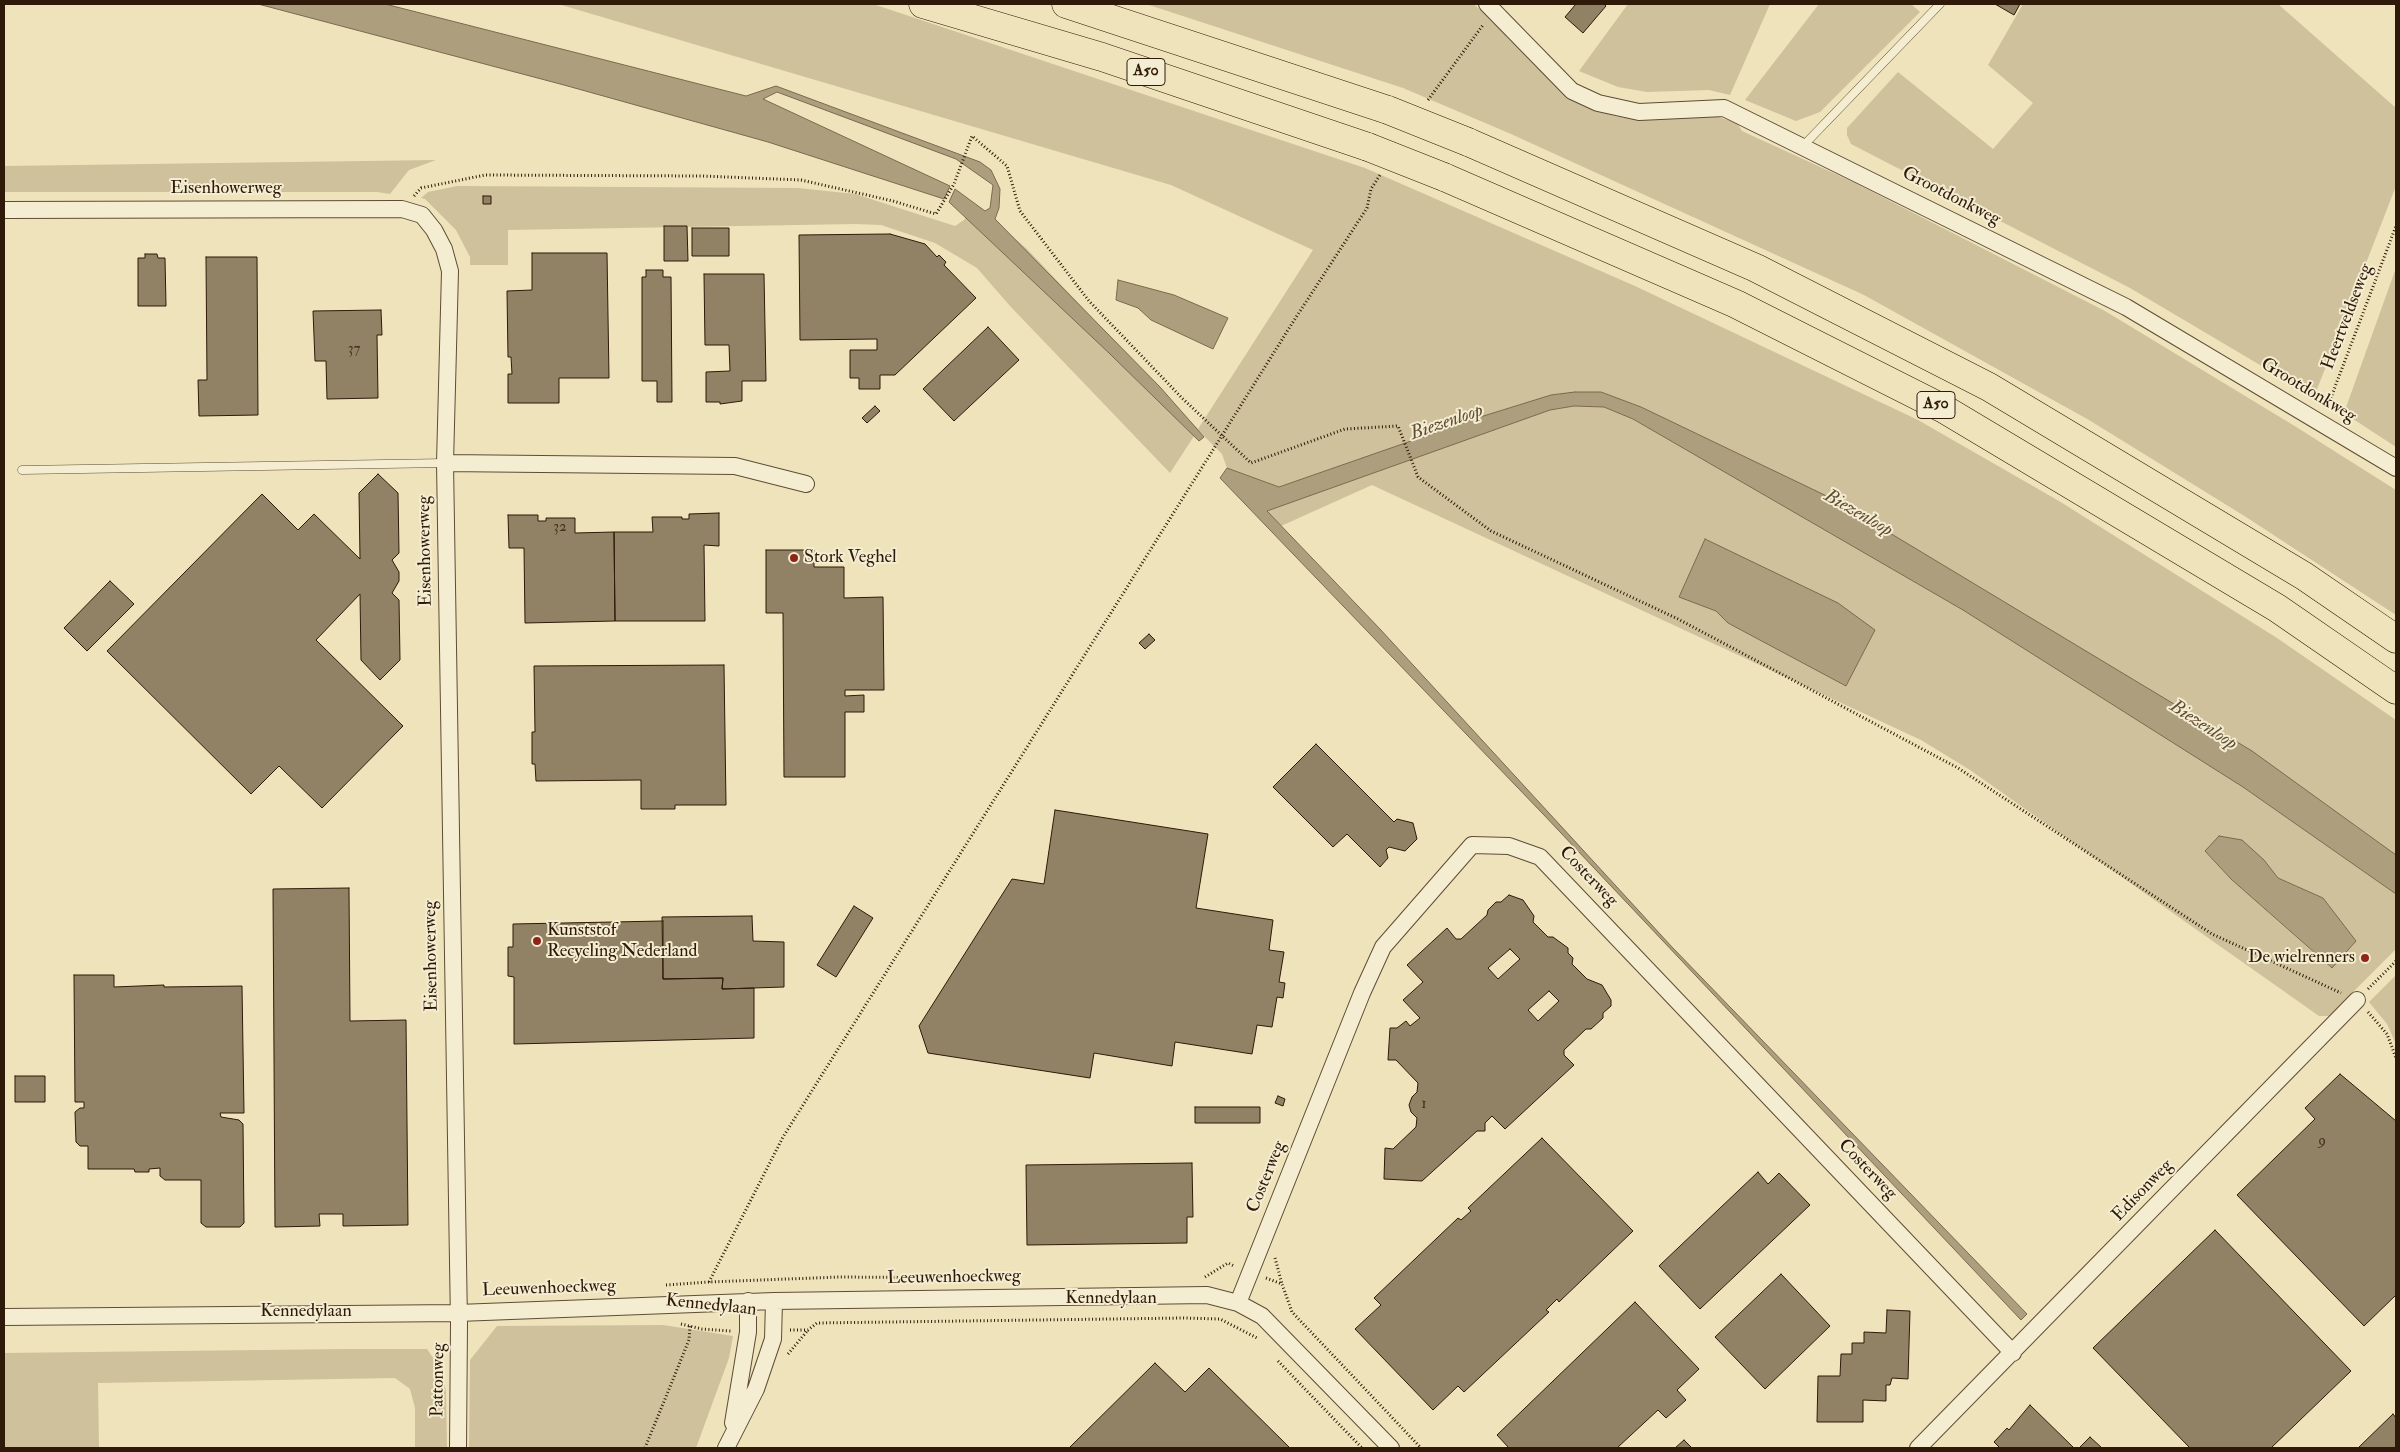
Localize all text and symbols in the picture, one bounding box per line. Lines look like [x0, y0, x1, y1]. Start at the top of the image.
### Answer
road number: A50 [1127, 58, 1165, 86]
street label: Grootdonkweg [1898, 163, 2004, 231]
street label: Eisenhowerweg [170, 178, 282, 200]
street label: Heertveldseweg [2318, 261, 2378, 373]
house number: 37 [348, 341, 360, 359]
street label: Grootdonkweg [2256, 354, 2360, 428]
road number: A50 [1917, 392, 1955, 418]
water label: Biezenloop [1408, 400, 1486, 446]
water label: Biezenloop [1820, 485, 1896, 543]
street label: Eisenhowerweg [414, 495, 438, 607]
house number: 32 [553, 519, 567, 537]
place label: Stork Veghel [804, 547, 897, 569]
marker: Stork Veghel [788, 552, 800, 564]
water label: Biezenloop [2165, 696, 2241, 756]
street label: Costerweg [1554, 842, 1622, 912]
street label: Eisenhowerweg [420, 900, 444, 1012]
place label: Kunststof Recycling Nederland [547, 920, 697, 962]
marker: Kunststof Recycling Nederland [531, 935, 543, 947]
place label: De wielrenners [2248, 947, 2355, 969]
marker: De wielrenners [2359, 952, 2371, 964]
house number: 1 [1421, 1096, 1427, 1114]
house number: 9 [2318, 1133, 2326, 1151]
street label: Costerweg [1833, 1135, 1901, 1205]
street label: Costerweg [1243, 1138, 1291, 1216]
street label: Edisonweg [2108, 1155, 2178, 1227]
street label: Leeuwenhoeckweg [887, 1266, 1021, 1290]
street label: Leeuwenhoeckweg [482, 1276, 616, 1302]
street label: Kennedylaan [1065, 1288, 1157, 1310]
street label: Kennedylaan [664, 1290, 758, 1322]
street label: Kennedylaan [260, 1301, 352, 1323]
street label: Pattonweg [428, 1343, 450, 1417]

